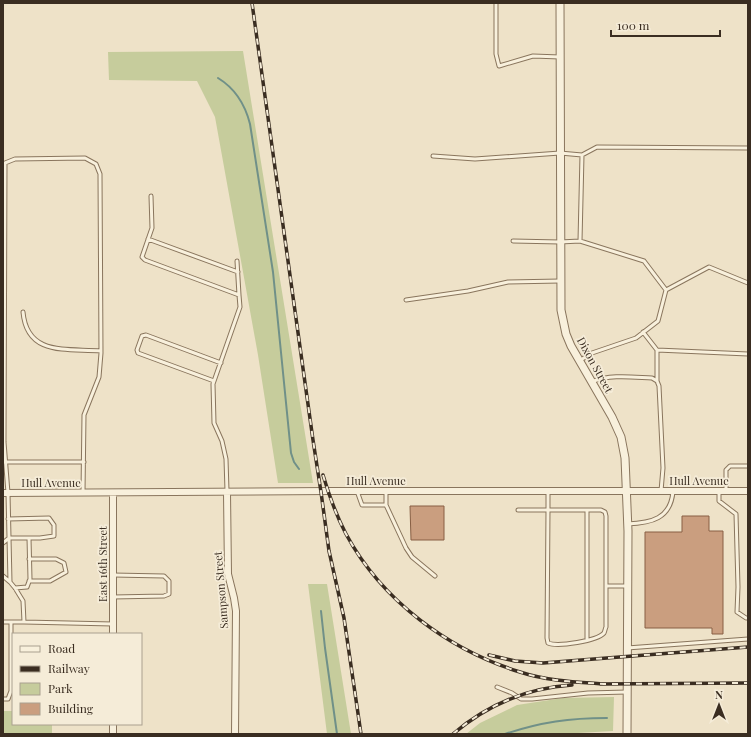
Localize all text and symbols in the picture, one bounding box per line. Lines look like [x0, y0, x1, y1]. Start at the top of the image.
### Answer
scale bar [611, 12, 720, 38]
text: 100 m [617, 17, 650, 33]
street label: Dixon Street [574, 334, 617, 395]
street label: Hull Avenue [346, 473, 406, 488]
street label: Hull Avenue [669, 473, 729, 488]
street label: Hull Avenue [21, 475, 81, 490]
street label: East 16th Street [95, 526, 110, 602]
street label: Sampson Street [210, 551, 231, 629]
legend [12, 633, 142, 725]
text: Road [48, 640, 75, 656]
text: Railway [48, 660, 90, 676]
text: Park [48, 680, 73, 696]
north arrow [699, 685, 739, 725]
text: N [715, 687, 723, 702]
text: Building [48, 700, 94, 716]

